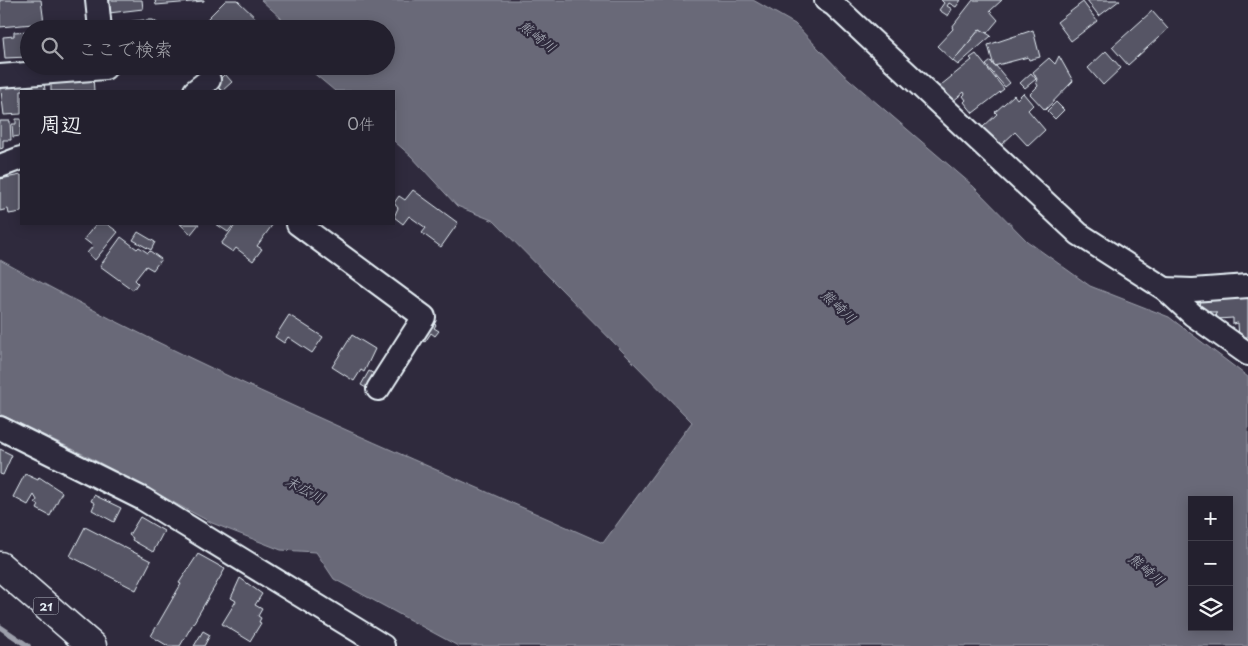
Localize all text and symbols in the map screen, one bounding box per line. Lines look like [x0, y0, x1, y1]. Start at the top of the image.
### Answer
water label: 熊崎川 [515, 15, 561, 57]
search box [20, 20, 395, 75]
icon: search [38, 34, 66, 62]
text: ここで検索 [78, 34, 173, 62]
text: 周辺 [40, 107, 82, 139]
text: 0件 [347, 111, 375, 135]
water label: 熊崎川 [816, 284, 862, 328]
water label: 末広川 [282, 470, 328, 508]
map controls [1188, 496, 1233, 631]
button: + [1188, 496, 1233, 541]
button: − [1188, 541, 1233, 586]
water label: 熊崎川 [1124, 547, 1170, 591]
button: layers [1188, 586, 1233, 631]
road number: 21 [34, 598, 58, 614]

